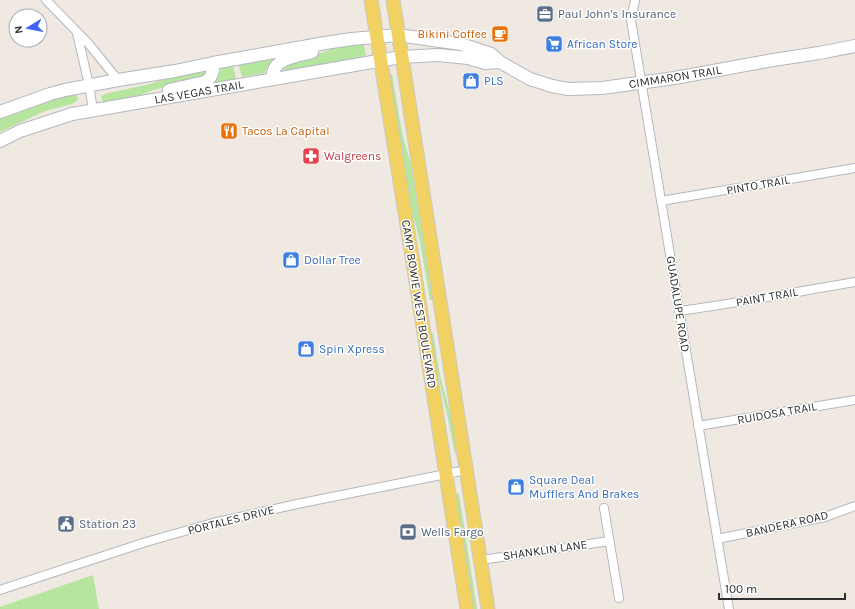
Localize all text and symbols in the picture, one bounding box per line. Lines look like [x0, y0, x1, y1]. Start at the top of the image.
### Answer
office icon: Paul John's Insurance [535, 4, 555, 24]
place label: Paul John's Insurance [558, 7, 676, 21]
north arrow [8, 8, 48, 48]
cafe icon: Bikini Coffee [490, 24, 510, 44]
text: N [12, 25, 26, 35]
place label: Bikini Coffee [418, 27, 487, 41]
supermarket icon: African Store [544, 34, 564, 54]
place label: African Store [567, 37, 638, 51]
street label: CIMMARON TRAIL [628, 63, 723, 91]
shop icon: PLS [461, 71, 481, 91]
place label: PLS [484, 74, 504, 88]
street label: LAS VEGAS TRAIL [153, 77, 245, 107]
restaurant icon: Tacos La Capital [219, 121, 239, 141]
place label: Tacos La Capital [242, 124, 330, 138]
pharmacy icon: Walgreens [301, 146, 321, 166]
place label: Walgreens [324, 149, 381, 163]
street label: PINTO TRAIL [725, 172, 791, 197]
street label: CAMP BOWIE WEST BOULEVARD [399, 219, 439, 389]
shop icon: Dollar Tree [281, 250, 301, 270]
place label: Dollar Tree [304, 253, 361, 267]
street label: GUADALUPE ROAD [664, 255, 693, 353]
street label: PAINT TRAIL [735, 285, 799, 309]
shop icon: Spin Xpress [296, 339, 316, 359]
place label: Spin Xpress [319, 342, 385, 356]
street label: RUIDOSA TRAIL [736, 399, 818, 427]
place label: Square Deal Mufflers And Brakes [529, 473, 639, 501]
shop icon: Square Deal Mufflers And Brakes [506, 477, 526, 497]
street label: PORTALES DRIVE [186, 502, 276, 538]
street label: BANDERA ROAD [744, 508, 830, 540]
public building icon: Station 23 [56, 514, 76, 534]
place label: Station 23 [79, 517, 136, 531]
bank icon: Wells Fargo [398, 522, 418, 542]
place label: Wells Fargo [421, 525, 483, 539]
street label: SHANKLIN LANE [502, 537, 588, 563]
scale bar [719, 575, 845, 601]
text: 100 m [725, 582, 757, 596]

